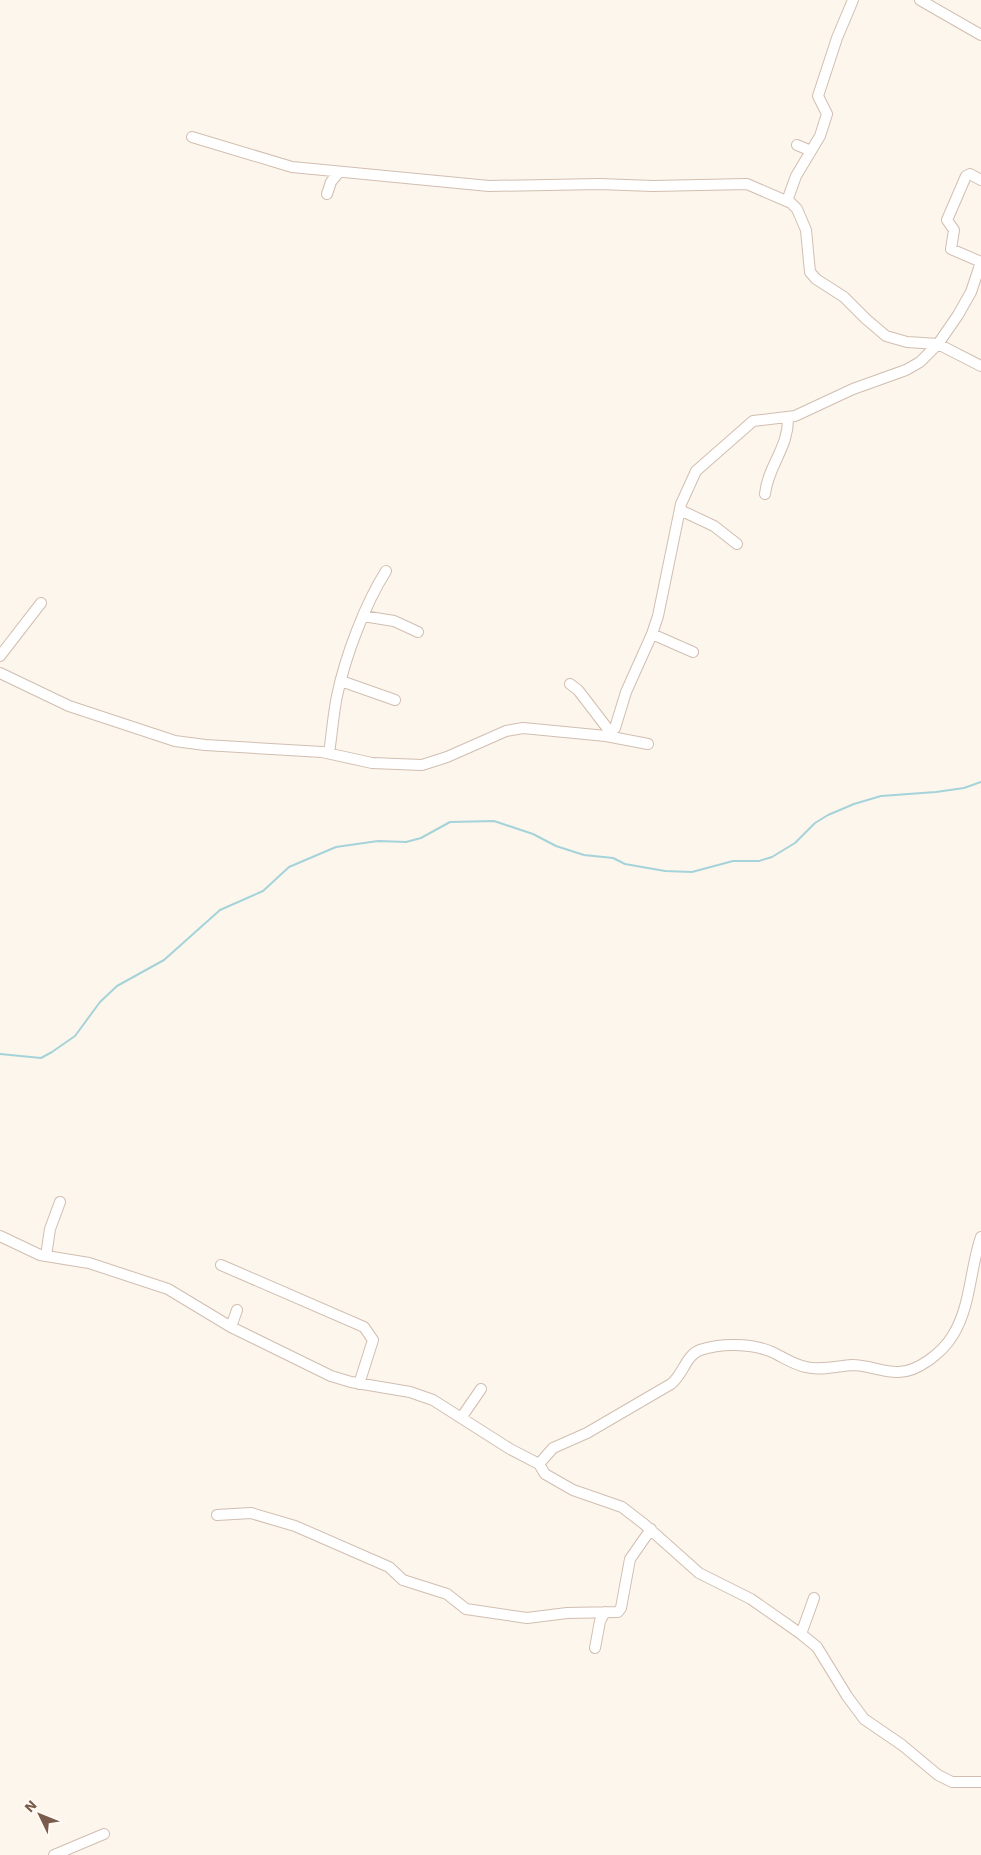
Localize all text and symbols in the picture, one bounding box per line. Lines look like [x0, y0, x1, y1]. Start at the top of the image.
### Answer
north arrow [15, 1790, 65, 1840]
text: N [21, 1797, 40, 1815]

